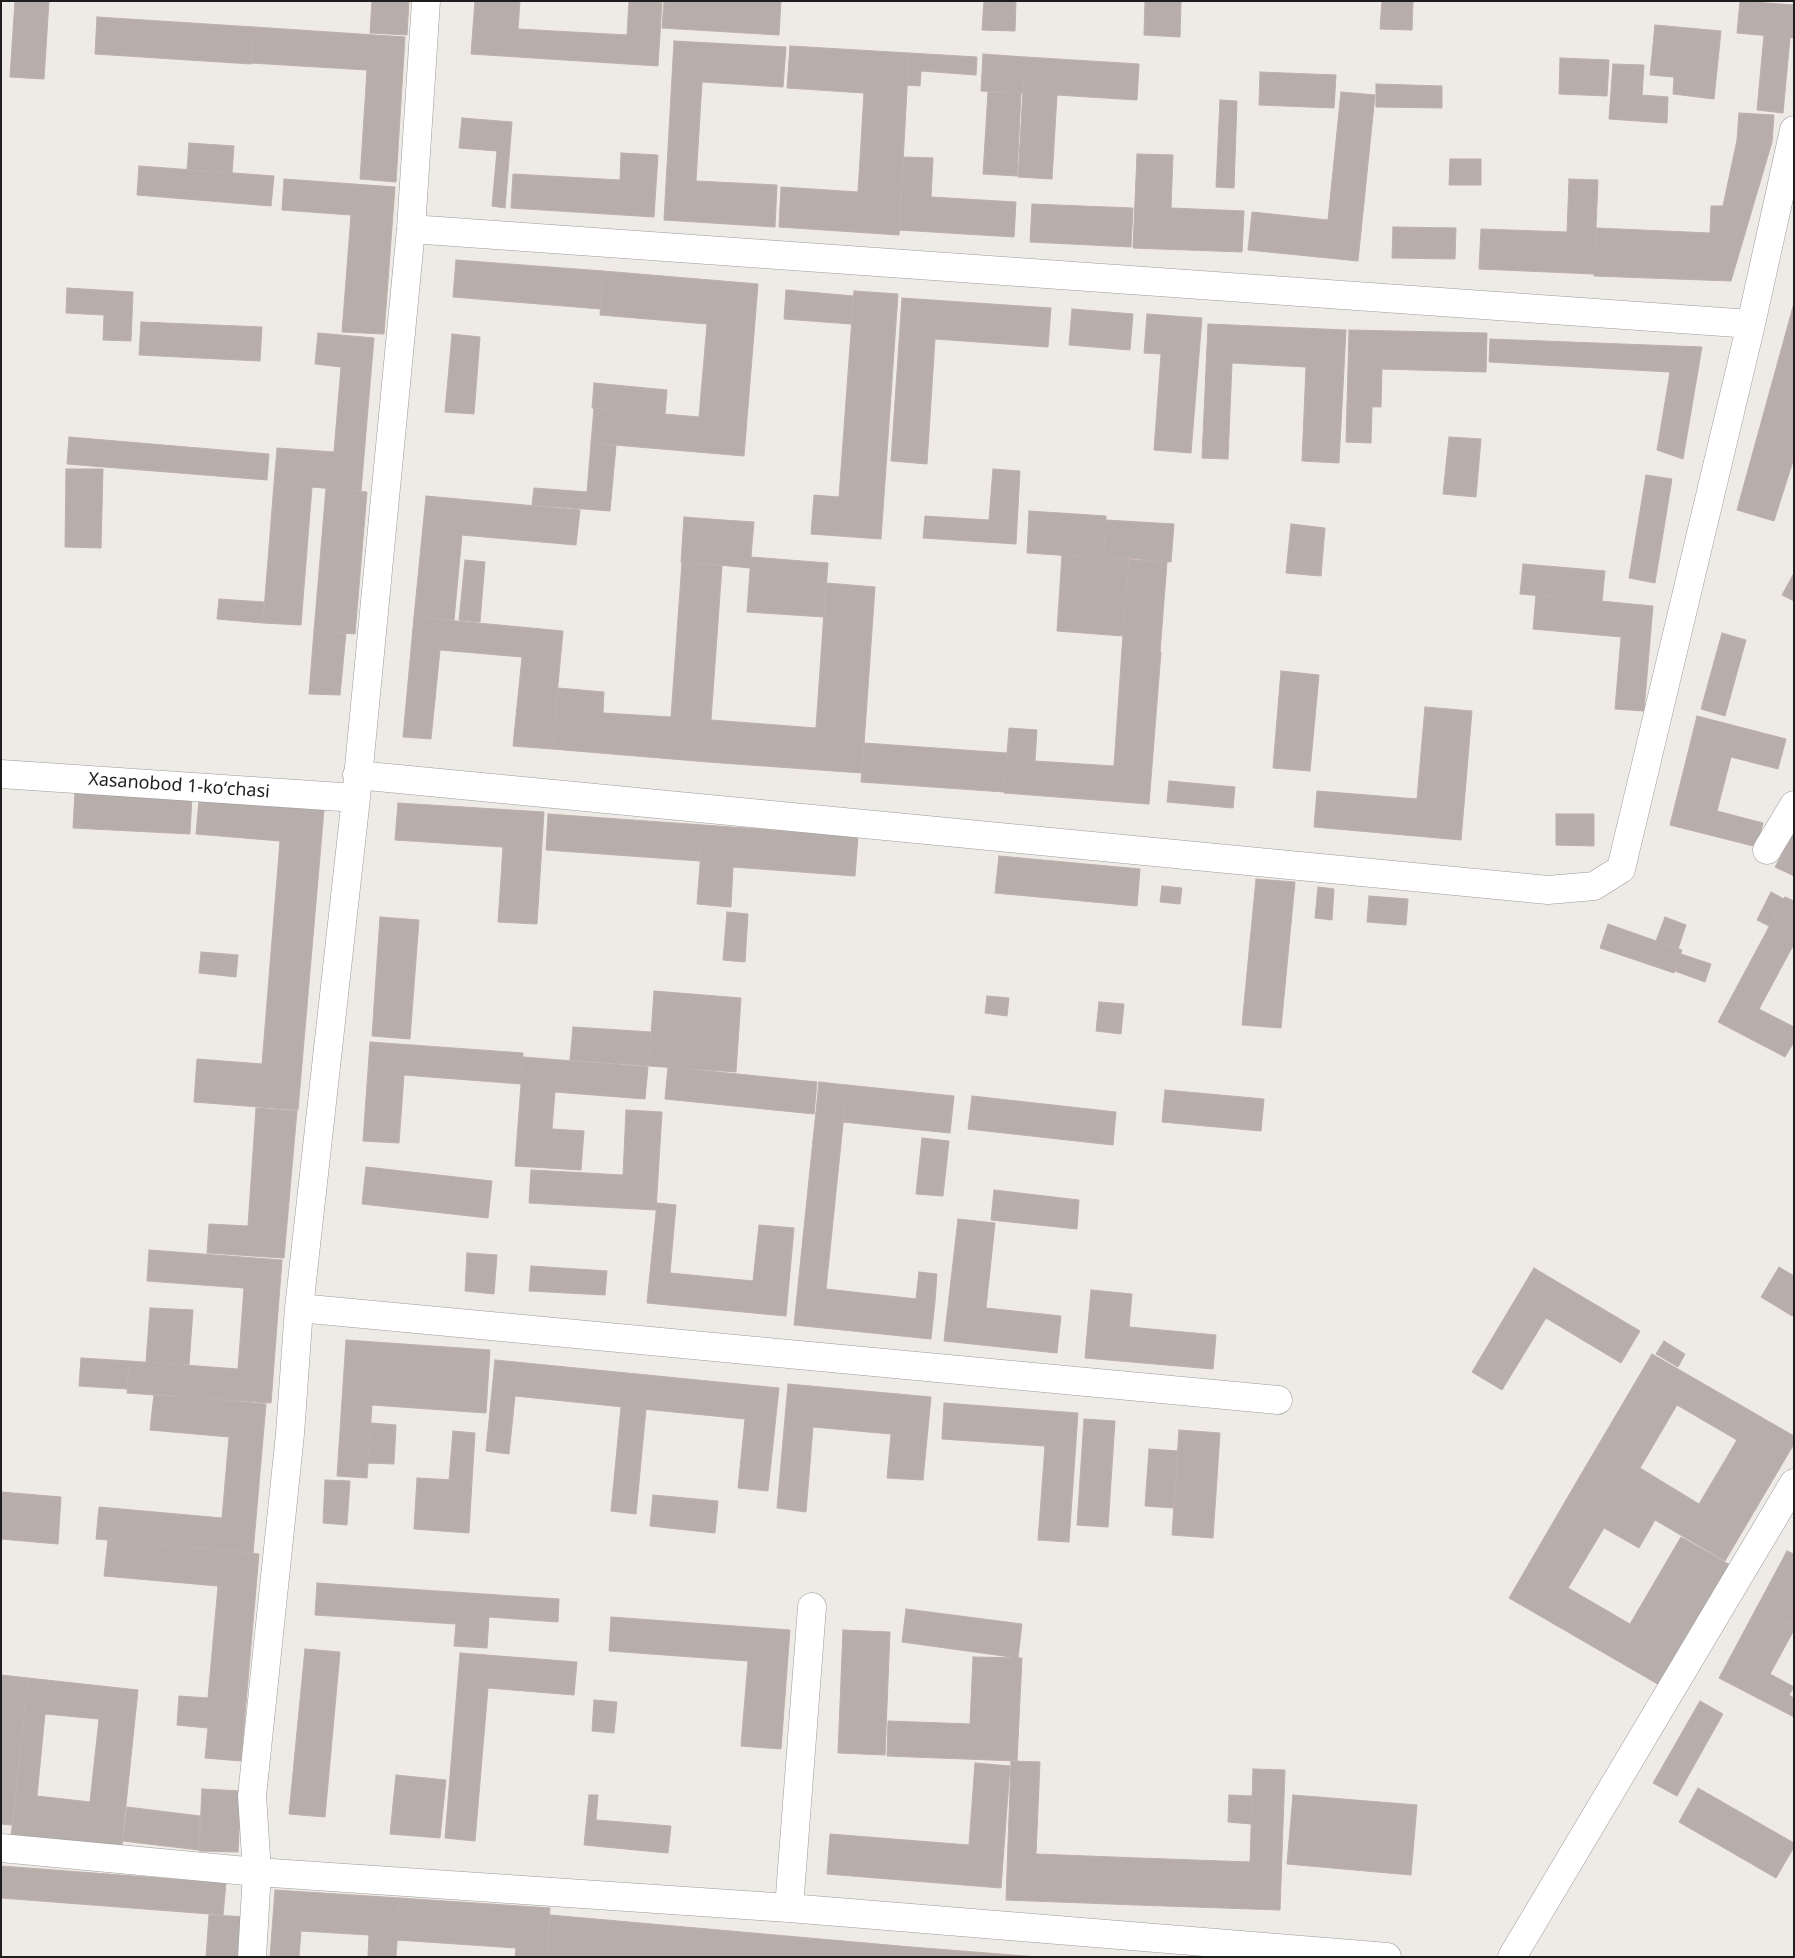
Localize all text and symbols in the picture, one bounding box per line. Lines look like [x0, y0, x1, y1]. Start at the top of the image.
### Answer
street label: Xasanobod 1-koʻchasi [87, 769, 271, 803]

